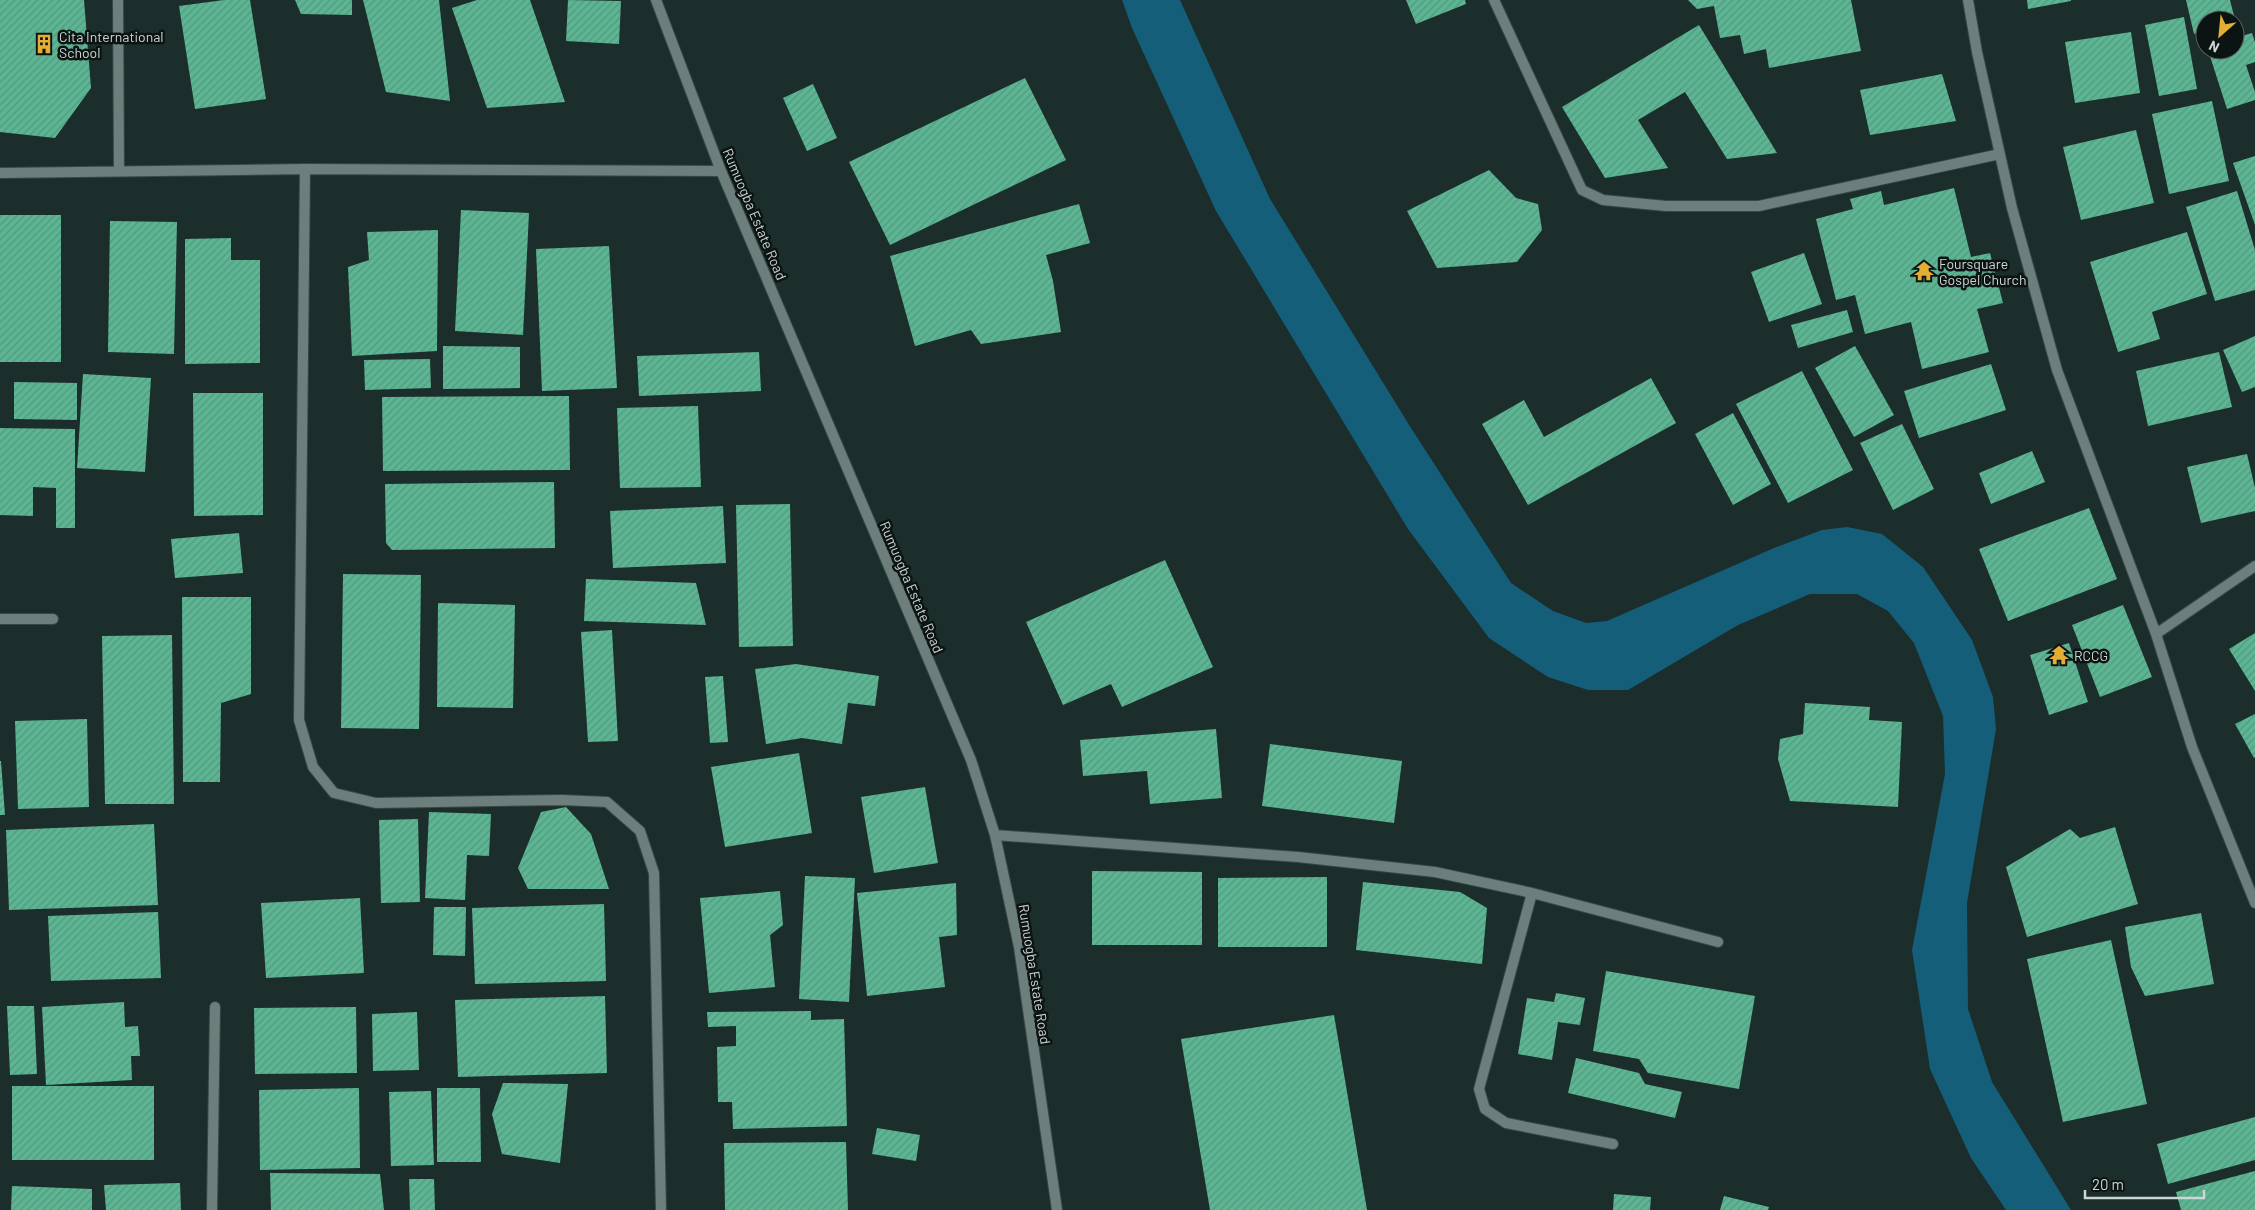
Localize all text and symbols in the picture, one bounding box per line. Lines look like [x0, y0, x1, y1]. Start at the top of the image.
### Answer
north arrow [2195, 10, 2245, 60]
place label: Cita International School [59, 28, 164, 61]
building icon: Cita International School [33, 33, 55, 55]
text: N [2206, 37, 2222, 57]
street label: Rumuogba Estate Road [720, 146, 790, 282]
place label: Foursquare Gospel Church [1939, 255, 2026, 288]
temple icon: Foursquare Gospel Church [1913, 260, 1935, 282]
street label: Rumuogba Estate Road [877, 519, 947, 655]
temple icon: RCCG [2048, 644, 2070, 666]
place label: RCCG [2074, 647, 2108, 664]
street label: Rumuogba Estate Road [1016, 903, 1054, 1045]
scale bar [2085, 1168, 2204, 1200]
text: 20 m [2092, 1175, 2124, 1193]

